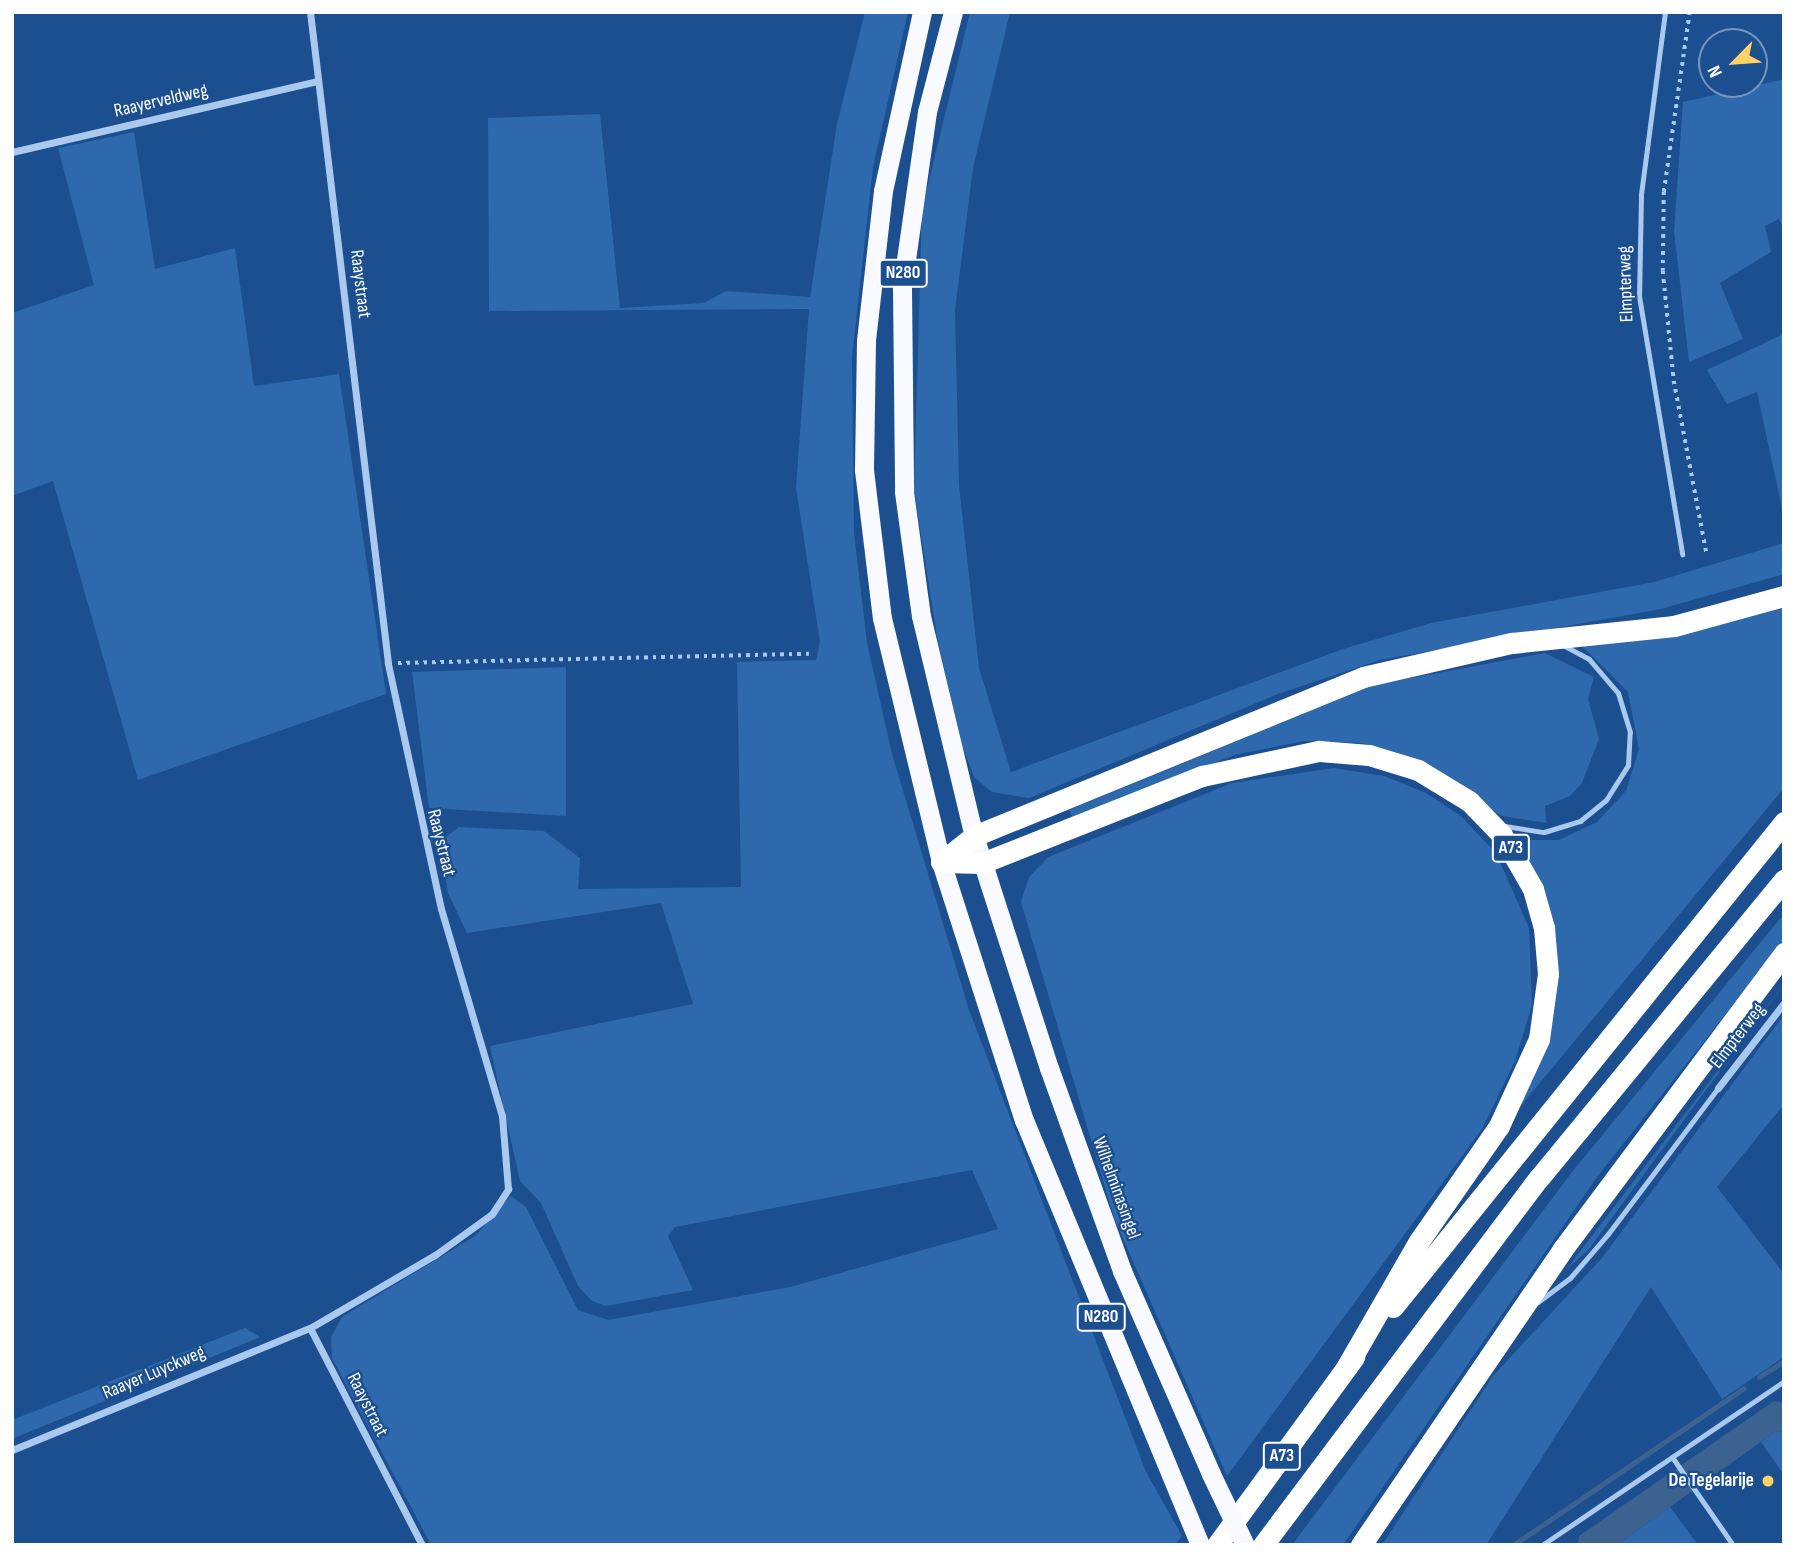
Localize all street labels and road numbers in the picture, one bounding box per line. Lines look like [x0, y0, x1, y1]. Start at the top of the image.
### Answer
street label: Raayerveldweg [112, 79, 210, 123]
street label: Elmpterweg [1613, 246, 1639, 322]
street label: Raaystraat [345, 249, 375, 319]
road number: N280 [878, 258, 928, 288]
street label: Raaystraat [422, 807, 460, 879]
road number: A73 [1492, 834, 1530, 862]
street label: Elmpterweg [1706, 999, 1770, 1073]
street label: Wilhelminasingel [1087, 1134, 1145, 1242]
road number: N280 [1076, 1302, 1126, 1332]
street label: Raayer Luyckweg [99, 1341, 209, 1405]
street label: Raaystraat [341, 1369, 393, 1441]
road number: A73 [1263, 1442, 1301, 1470]

